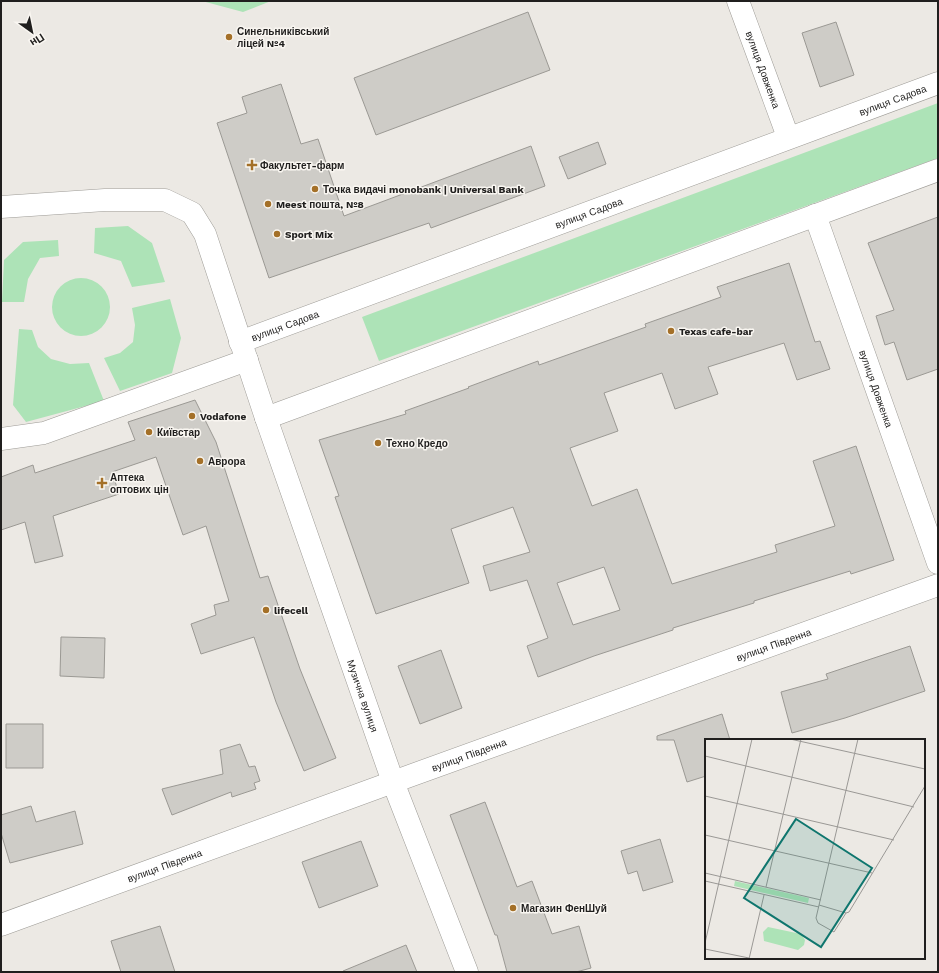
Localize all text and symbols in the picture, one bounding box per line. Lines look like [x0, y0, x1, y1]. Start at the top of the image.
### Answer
north arrow [12, 12, 52, 52]
place label: Синельниківський ліцей №4 [237, 26, 329, 49]
street label: вулиця Довженка [743, 30, 782, 110]
text: Пн [28, 31, 47, 49]
marker: Синельниківський ліцей №4 [224, 32, 234, 42]
street label: вулиця Садова [858, 83, 928, 118]
marker: Факультет-фарм [247, 160, 257, 170]
place label: Факультет-фарм [260, 160, 344, 171]
marker: Точка видачі monobank | Universal Bank [310, 184, 320, 194]
place label: Точка видачі monobank | Universal Bank [323, 184, 524, 195]
street label: вулиця Садова [554, 195, 625, 231]
marker: Meest пошта, №8 [263, 199, 273, 209]
place label: Meest пошта, №8 [276, 199, 364, 210]
marker: Sport Mix [272, 229, 282, 239]
place label: Sport Mix [285, 229, 333, 240]
street label: вулиця Садова [250, 308, 321, 343]
marker: Texas cafe-bar [666, 326, 676, 336]
place label: Texas cafe-bar [679, 326, 754, 337]
street label: вулиця Довженка [857, 348, 895, 429]
marker: Vodafone [187, 411, 197, 421]
place label: Vodafone [200, 411, 247, 422]
marker: Київстар [144, 427, 154, 437]
place label: Київстар [157, 427, 200, 438]
marker: Техно Кредо [373, 438, 383, 448]
place label: Техно Кредо [386, 438, 448, 449]
marker: Аврора [195, 456, 205, 466]
place label: Аврора [208, 456, 246, 467]
place label: Аптека оптових цін [110, 472, 169, 495]
marker: Аптека оптових цін [97, 478, 107, 488]
marker: lifecell [261, 605, 271, 615]
place label: lifecell [274, 605, 309, 616]
street label: вулиця Південна [735, 626, 813, 663]
street label: Музична вулиця [345, 658, 380, 734]
street label: вулиця Південна [430, 736, 508, 774]
inset map [705, 739, 925, 959]
street label: вулиця Південна [126, 847, 204, 884]
marker: Магазин ФенШуй [508, 903, 518, 913]
place label: Магазин ФенШуй [521, 903, 607, 914]

